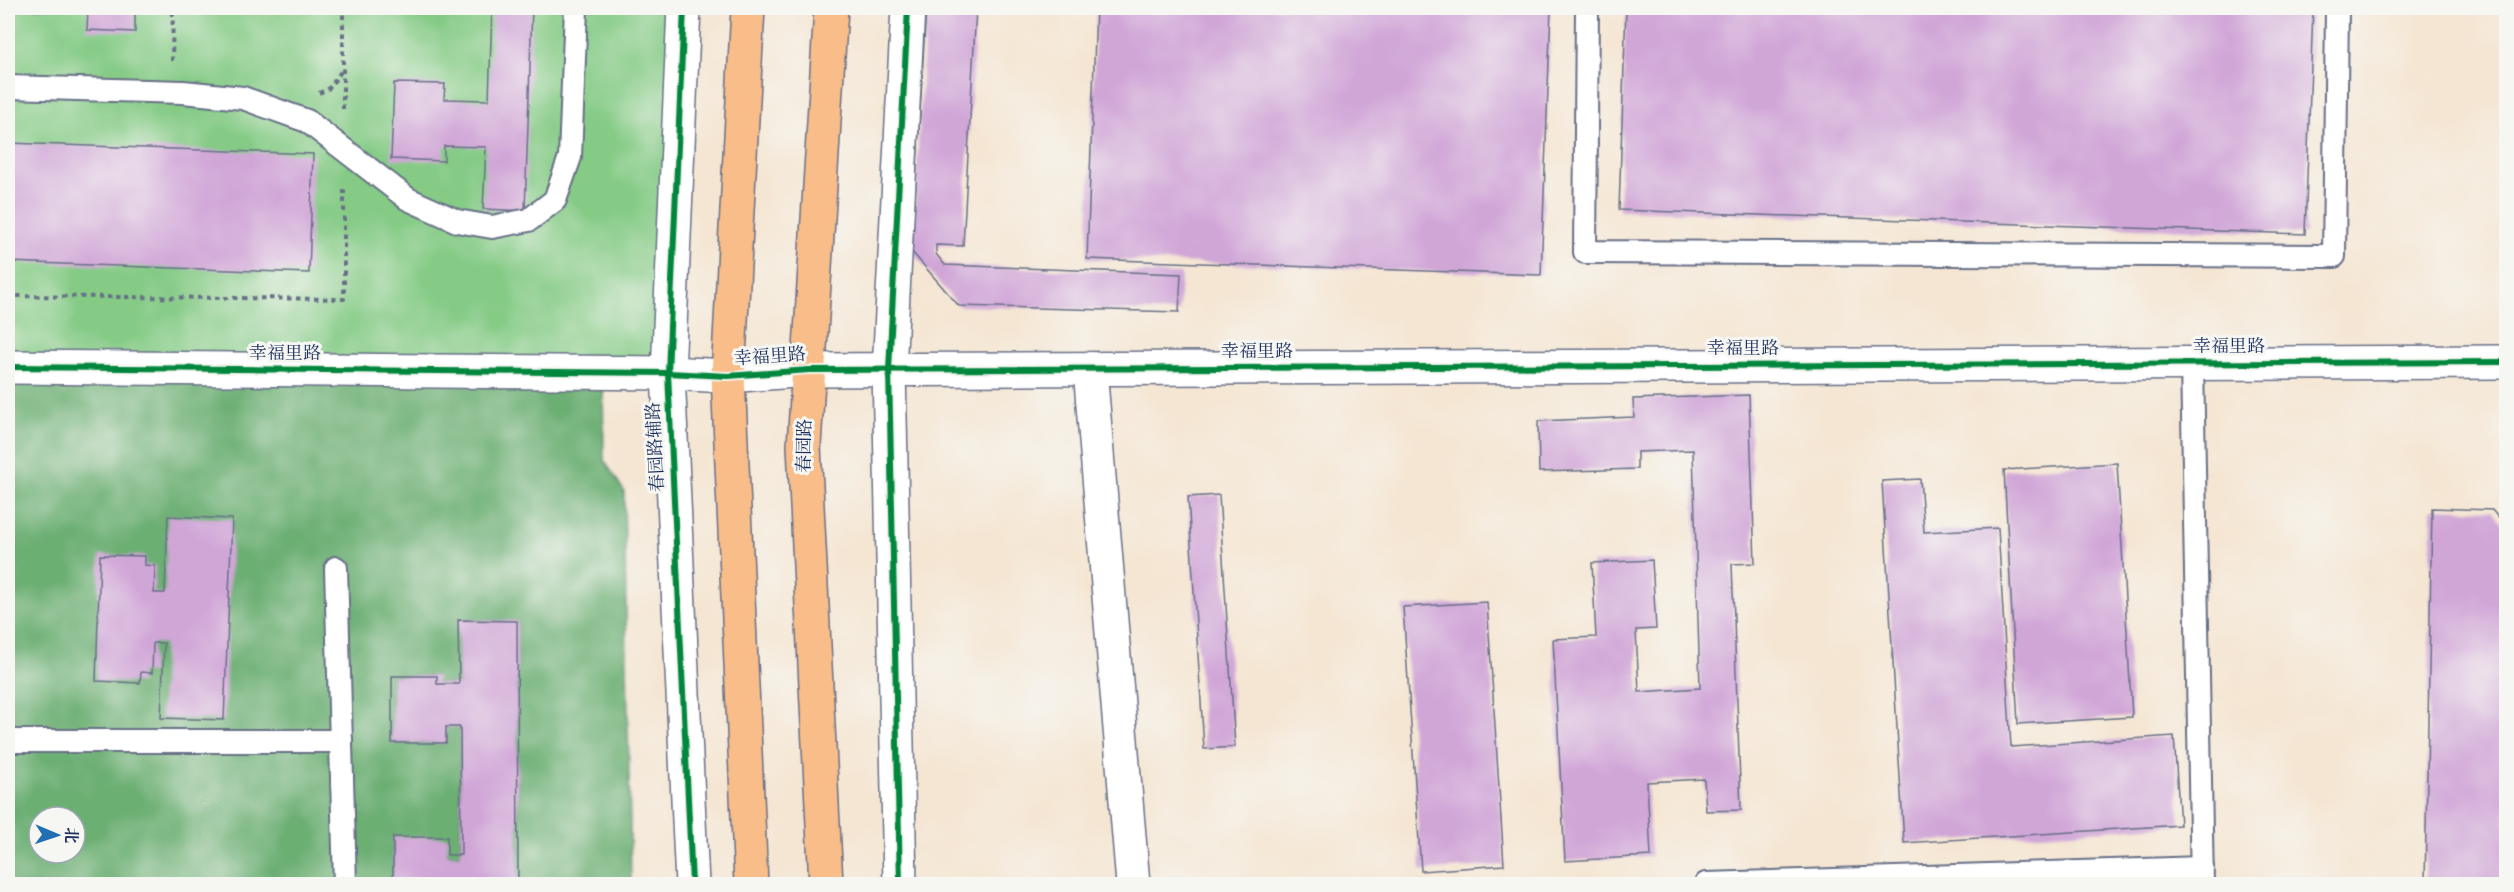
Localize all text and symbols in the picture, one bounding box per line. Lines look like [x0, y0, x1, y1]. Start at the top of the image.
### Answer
street label: 幸福里路 [2193, 335, 2265, 361]
street label: 幸福里路 [1707, 337, 1779, 363]
street label: 幸福里路 [1221, 340, 1293, 366]
street label: 幸福里路 [249, 342, 321, 368]
street label: 幸福里路 [733, 343, 807, 373]
street label: 春园路辅路 [642, 401, 672, 493]
street label: 春园路 [793, 419, 819, 473]
north arrow [27, 805, 87, 865]
text: 北 [58, 827, 81, 844]

